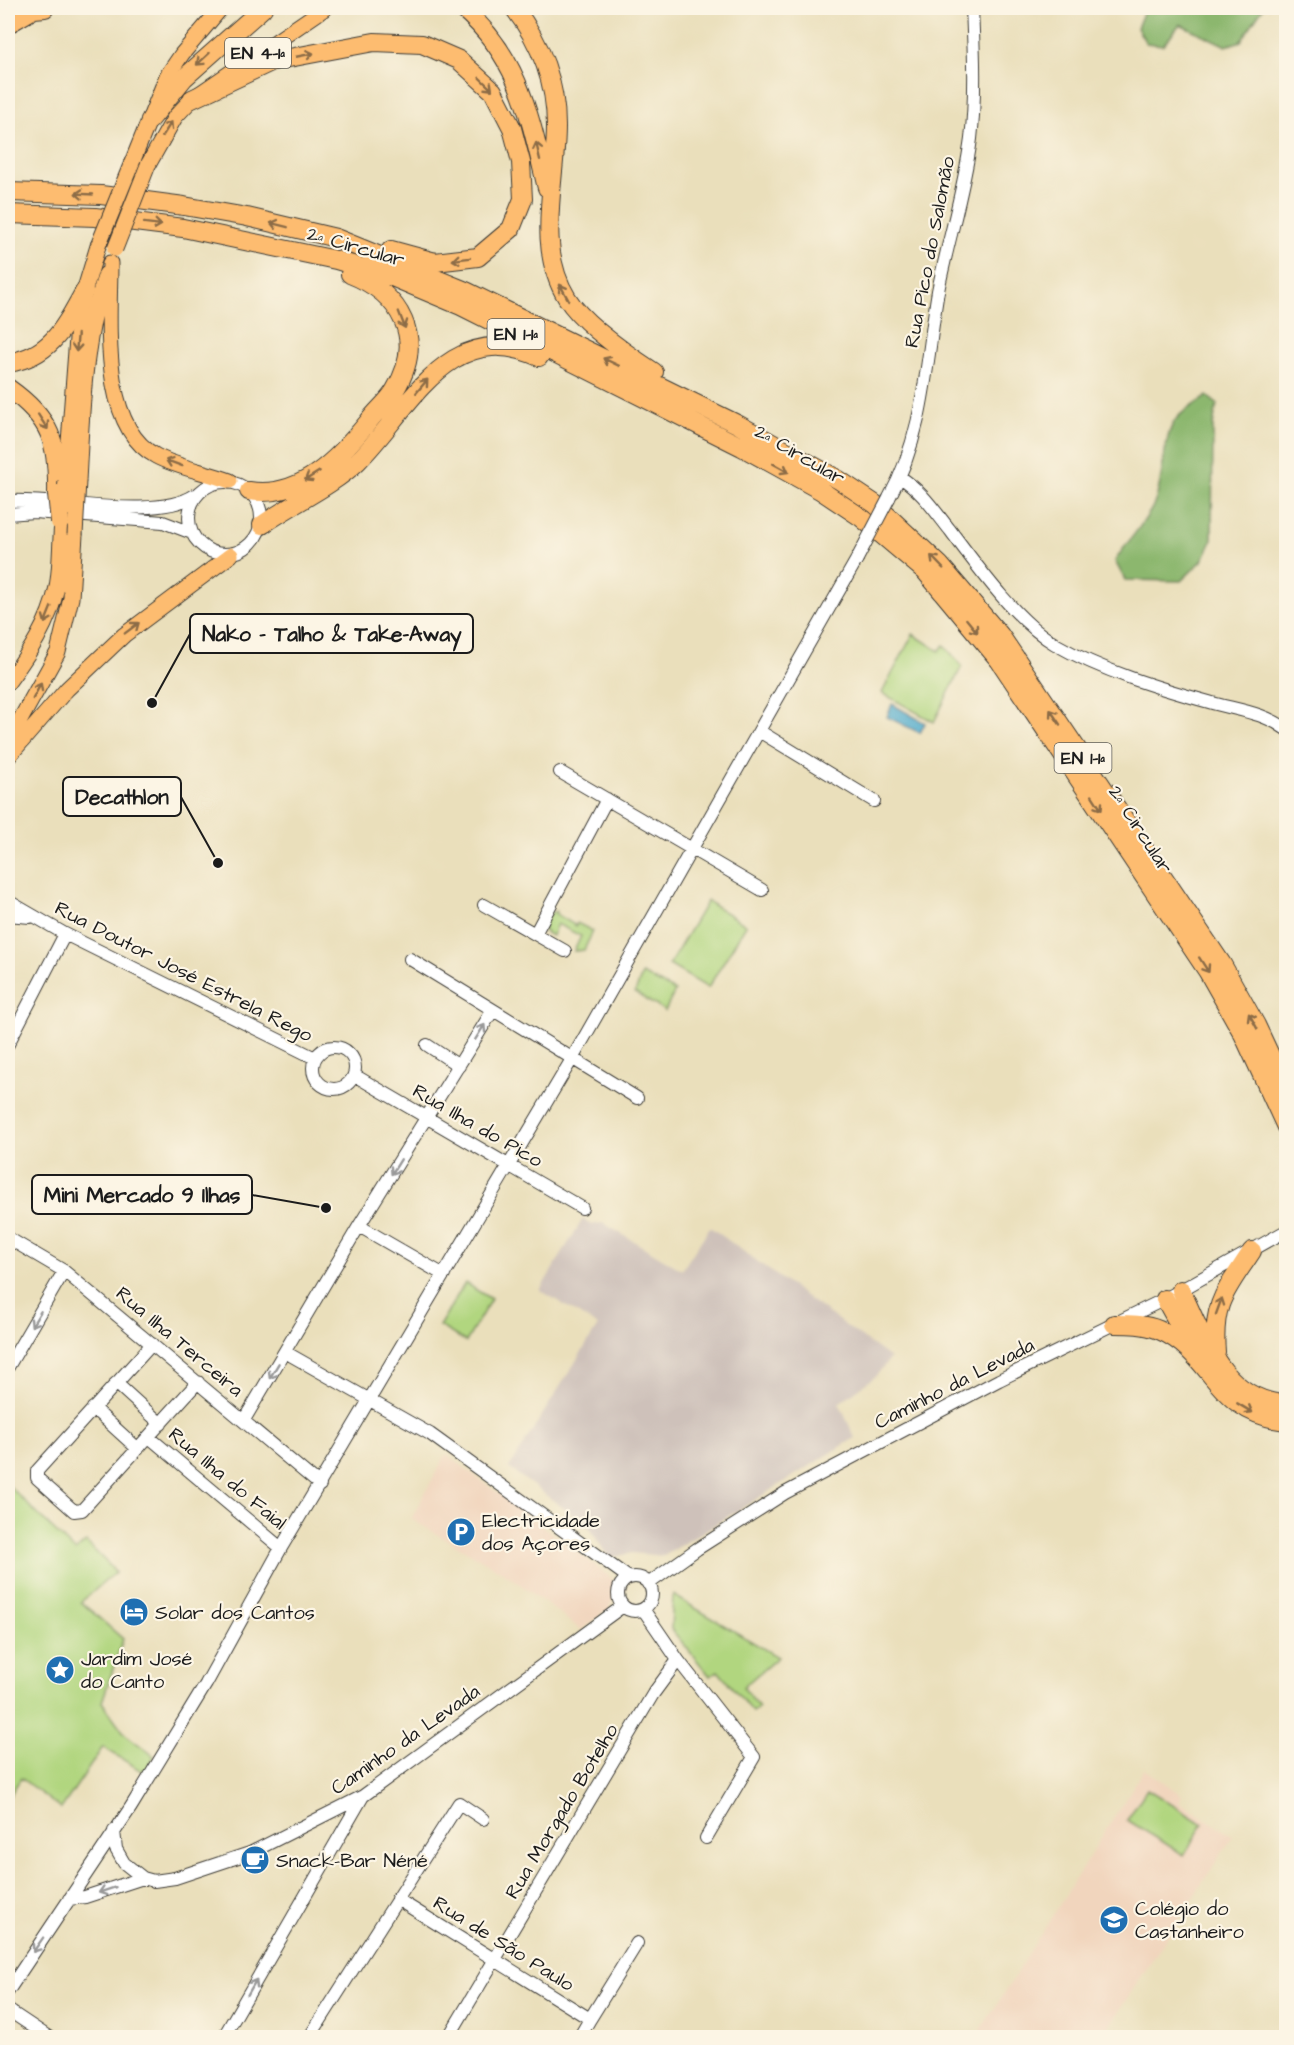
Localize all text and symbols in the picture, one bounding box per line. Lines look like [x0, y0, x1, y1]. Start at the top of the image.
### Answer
road number: EN 4-1ª [225, 38, 291, 68]
one-way arrow [295, 49, 314, 60]
one-way arrow [196, 52, 211, 67]
one-way arrow [478, 77, 493, 92]
one-way arrow [162, 121, 174, 138]
one-way arrow [531, 141, 543, 160]
street label: Rua Pico do Salomão [898, 154, 962, 350]
one-way arrow [74, 189, 94, 200]
one-way arrow [270, 218, 289, 230]
one-way arrow [143, 219, 162, 230]
street label: 2ª Circular [304, 220, 408, 274]
one-way arrow [452, 254, 471, 265]
one-way arrow [558, 284, 570, 301]
one-way arrow [398, 310, 409, 329]
road number: EN 1-1ª [488, 319, 544, 349]
one-way arrow [71, 333, 82, 353]
one-way arrow [603, 355, 621, 367]
one-way arrow [415, 379, 429, 394]
one-way arrow [37, 413, 49, 430]
street label: 2ª Circular [749, 418, 850, 492]
one-way arrow [165, 457, 184, 468]
one-way arrow [772, 462, 789, 474]
one-way arrow [304, 471, 321, 483]
one-way arrow [931, 555, 945, 570]
one-way arrow [42, 605, 53, 624]
callout: Nako - Talho & Take-Away [190, 614, 473, 653]
one-way arrow [966, 618, 979, 634]
text: Nako - Talho & Take-Away [202, 620, 462, 652]
one-way arrow [124, 622, 140, 634]
one-way arrow [32, 683, 43, 701]
one-way arrow [1049, 709, 1061, 725]
road number: EN 1-1ª [1054, 743, 1112, 773]
callout: Decathlon [63, 777, 181, 816]
street label: 2ª Circular [1101, 780, 1179, 879]
text: Decathlon [75, 783, 169, 812]
one-way arrow [1091, 794, 1103, 810]
street label: Rua Doutor José Estrela Rego [49, 895, 317, 1050]
one-way arrow [1198, 957, 1210, 973]
one-way arrow [1247, 1012, 1258, 1030]
one-way arrow [474, 1024, 486, 1041]
street label: Rua Ilha do Pico [407, 1077, 548, 1175]
one-way arrow [389, 1158, 401, 1175]
callout: Mini Mercado 9 Ilhas [32, 1175, 252, 1214]
text: Mini Mercado 9 Ilhas [44, 1181, 241, 1210]
street label: Rua Ilha Terceira [109, 1280, 249, 1404]
one-way arrow [1215, 1297, 1226, 1316]
one-way arrow [29, 1310, 41, 1327]
street label: Caminho da Levada [870, 1331, 1039, 1436]
one-way arrow [267, 1362, 279, 1379]
one-way arrow [1236, 1402, 1253, 1414]
street label: Rua Ilha do Faial [162, 1421, 293, 1537]
place label: Electricidade dos Açores [482, 1507, 600, 1558]
parking icon: Electricidade dos Açores [445, 1516, 477, 1548]
hotel icon: Solar dos Cantos [118, 1596, 150, 1628]
place label: Solar dos Cantos [155, 1599, 315, 1627]
place label: Jardim José do Canto [81, 1645, 193, 1696]
place icon: Jardim José do Canto [44, 1654, 76, 1686]
street label: Caminho da Levada [325, 1678, 486, 1802]
street label: Rua Morgado Botelho [498, 1719, 626, 1905]
cafe icon: Snack-Bar Néné [239, 1844, 271, 1876]
place label: Snack-Bar Néné [276, 1847, 428, 1875]
one-way arrow [98, 1885, 117, 1896]
street label: Rua de São Paulo [428, 1889, 579, 1998]
place label: Colégio do Castanheiro [1135, 1895, 1244, 1946]
school or university icon: Colégio do Castanheiro [1098, 1904, 1130, 1936]
one-way arrow [32, 1936, 44, 1952]
one-way arrow [247, 1979, 259, 1996]

